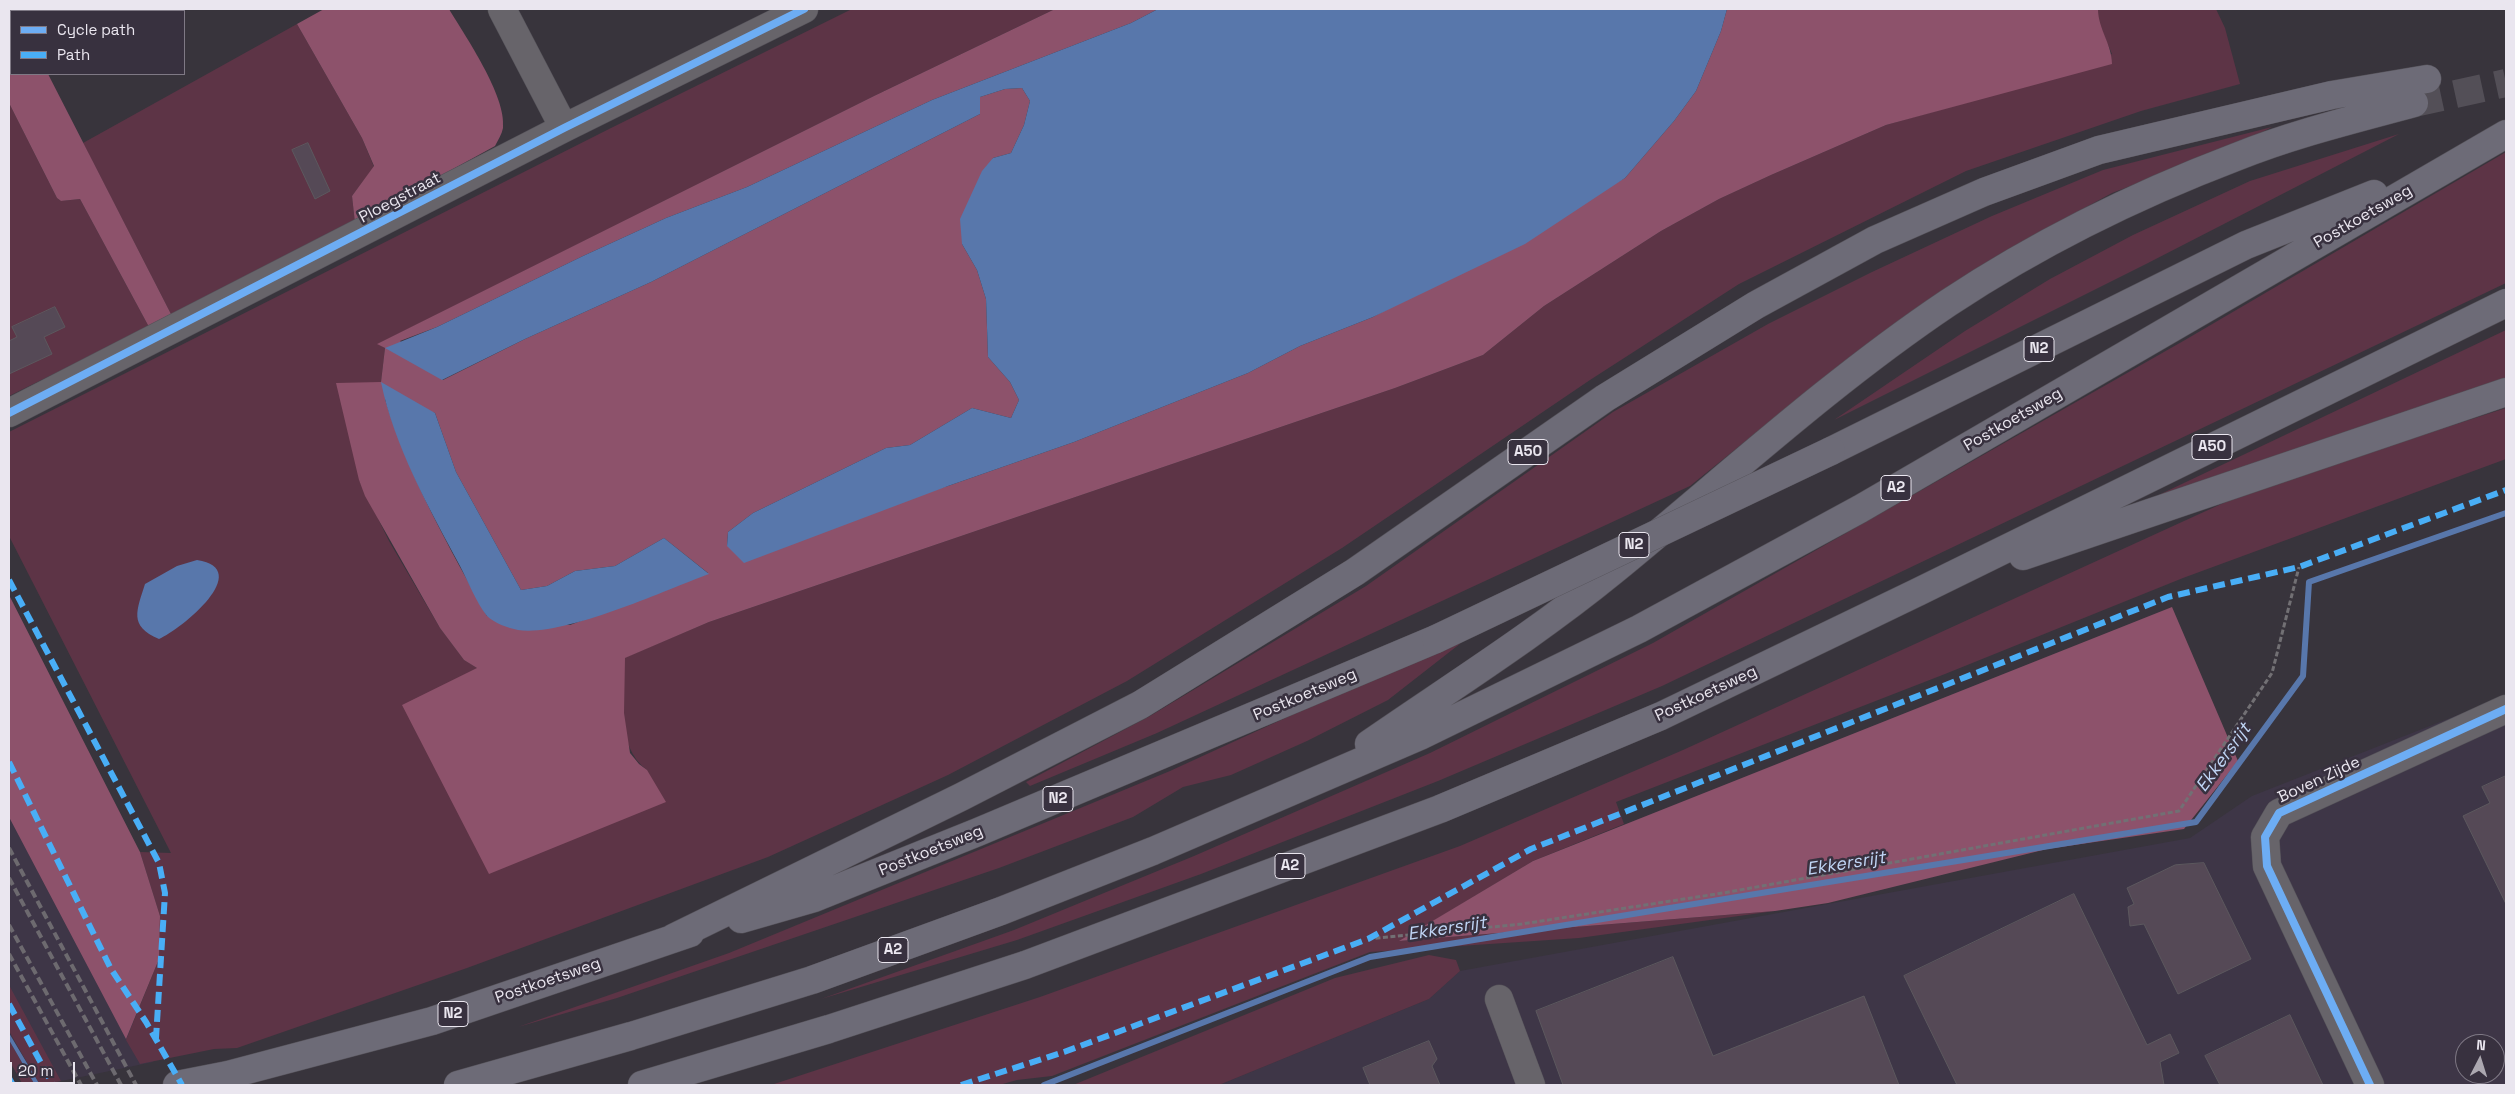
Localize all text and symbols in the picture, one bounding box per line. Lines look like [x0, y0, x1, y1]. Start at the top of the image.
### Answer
legend [10, 10, 185, 75]
text: Cycle path [57, 20, 135, 39]
text: Path [57, 45, 90, 64]
street label: Ploegstraat [356, 168, 444, 228]
street label: Postkoetsweg [2311, 181, 2415, 253]
road number: N2 [2024, 336, 2054, 362]
street label: Postkoetsweg [1961, 384, 2065, 456]
road number: A50 [2192, 434, 2232, 460]
road number: A50 [1508, 440, 1548, 464]
road number: A2 [1881, 476, 1911, 500]
road number: N2 [1619, 532, 1649, 558]
street label: Postkoetsweg [1652, 662, 1760, 726]
street label: Postkoetsweg [1251, 665, 1359, 725]
water label: Ekkersrijt [2192, 719, 2256, 797]
street label: Boven Zijde [2275, 753, 2363, 807]
road number: N2 [1043, 786, 1073, 812]
street label: Postkoetsweg [876, 821, 986, 881]
water label: Ekkersrijt [1805, 847, 1887, 881]
road number: A2 [1275, 854, 1305, 878]
water label: Ekkersrijt [1406, 912, 1488, 946]
road number: A2 [878, 938, 908, 962]
street label: Postkoetsweg [493, 954, 603, 1008]
road number: N2 [438, 1002, 468, 1026]
north arrow [2455, 1034, 2505, 1084]
text: N [2476, 1036, 2487, 1054]
scale bar [12, 1052, 78, 1084]
text: 20 m [18, 1061, 53, 1080]

